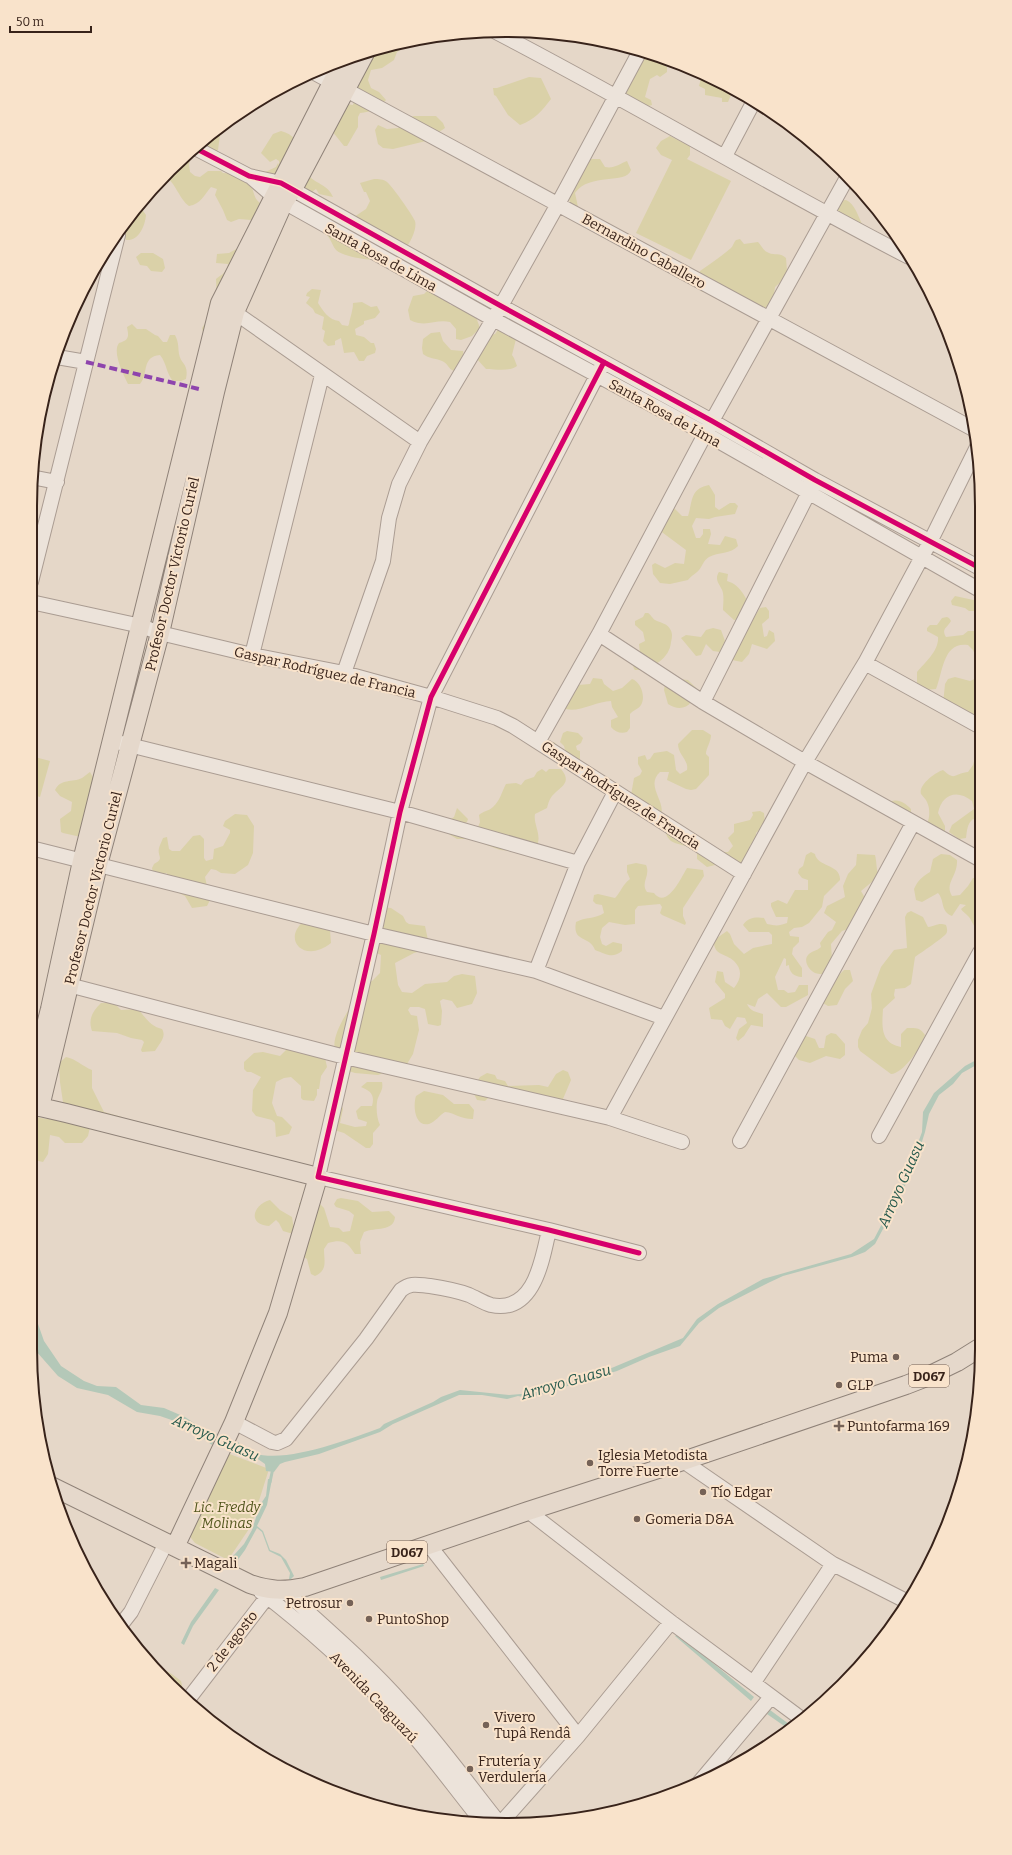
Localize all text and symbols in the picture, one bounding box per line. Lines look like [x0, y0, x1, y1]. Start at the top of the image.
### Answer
scale bar [10, 8, 91, 34]
text: 50 m [16, 15, 45, 29]
street label: Bernardino Caballero [579, 210, 709, 293]
street label: Santa Rosa de Lima [322, 220, 440, 295]
street label: Santa Rosa de Lima [606, 376, 724, 451]
street label: Profesor Doctor Victorio Curiel [142, 475, 203, 673]
street label: Gaspar Rodríguez de Francia [232, 643, 418, 702]
street label: Gaspar Rodríguez de Francia [538, 738, 704, 853]
street label: Profesor Doctor Victorio Curiel [61, 790, 126, 986]
water label: Arroyo Guasu [873, 1138, 928, 1231]
place label: Puma [850, 1349, 888, 1366]
marker: Puma [891, 1352, 901, 1362]
water label: Arroyo Guasu [518, 1361, 613, 1404]
road number: D067 [909, 1365, 949, 1387]
place label: GLP [847, 1377, 873, 1394]
marker: GLP [834, 1380, 844, 1390]
water label: Arroyo Guasu [169, 1410, 262, 1465]
place label: Puntofarma 169 [847, 1418, 950, 1435]
marker: Puntofarma 169 [834, 1421, 844, 1431]
place label: Iglesia Metodista Torre Fuerte [598, 1447, 708, 1480]
marker: Iglesia Metodista Torre Fuerte [585, 1458, 595, 1468]
place label: Tío Edgar [711, 1484, 772, 1501]
marker: Tío Edgar [698, 1487, 708, 1497]
park label: Lic. Freddy Molinas [194, 1499, 261, 1532]
place label: Gomeria D&A [645, 1511, 734, 1528]
marker: Gomeria D&A [632, 1514, 642, 1524]
road number: D067 [387, 1541, 427, 1563]
place label: Magali [194, 1555, 237, 1572]
marker: Magali [181, 1558, 191, 1568]
place label: Petrosur [286, 1595, 342, 1612]
marker: Petrosur [345, 1598, 355, 1608]
street label: 2 de agosto [203, 1608, 261, 1675]
place label: PuntoShop [377, 1611, 449, 1628]
marker: PuntoShop [364, 1614, 374, 1624]
street label: Avenida Caaguazú [326, 1649, 421, 1746]
place label: Vivero Tupâ Rendâ [494, 1709, 571, 1742]
marker: Vivero Tupâ Rendâ [481, 1720, 491, 1730]
place label: Frutería y Verdulería [478, 1753, 547, 1786]
marker: Frutería y Verdulería [465, 1764, 475, 1774]

